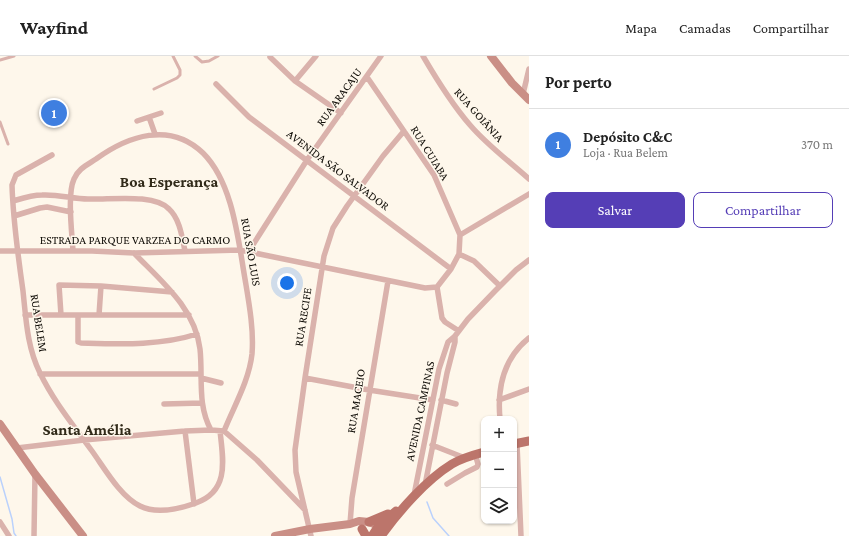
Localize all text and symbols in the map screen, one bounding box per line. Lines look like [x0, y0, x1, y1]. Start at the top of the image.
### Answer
text: Wayfind [20, 17, 88, 38]
text: Mapa [625, 20, 657, 36]
text: Camadas [679, 20, 731, 36]
text: Compartilhar [753, 20, 829, 36]
street label: RUA ARACAJU [313, 65, 365, 129]
text: Por perto [545, 73, 612, 92]
street label: RUA GOIÂNIA [451, 85, 507, 145]
pin: 1 [41, 98, 67, 128]
street label: RUA CUIABA [408, 123, 452, 183]
street label: AVENIDA SÃO SALVADOR [284, 127, 392, 213]
text: Depósito C&C [583, 129, 672, 145]
text: 1 [556, 137, 560, 152]
text: 370 m [801, 137, 833, 152]
text: Loja · Rua Belem [583, 145, 668, 160]
district label: Boa Esperança [120, 173, 218, 190]
button: Salvar [545, 192, 685, 228]
button: Compartilhar [693, 192, 833, 228]
street label: RUA SÃO LUIS [238, 217, 264, 287]
street label: ESTRADA PARQUE VARZEA DO CARMO [40, 233, 230, 247]
your location [277, 273, 297, 293]
street label: RUA RECIFE [291, 286, 315, 347]
street label: RUA BELEM [27, 293, 51, 353]
street label: AVENIDA CAMPINAS [403, 359, 438, 462]
street label: RUA MACEIO [344, 368, 368, 434]
map controls [481, 416, 517, 524]
button: + [481, 416, 517, 452]
district label: Santa Amélia [42, 421, 132, 438]
button: − [481, 452, 517, 488]
button: layers [481, 488, 517, 524]

